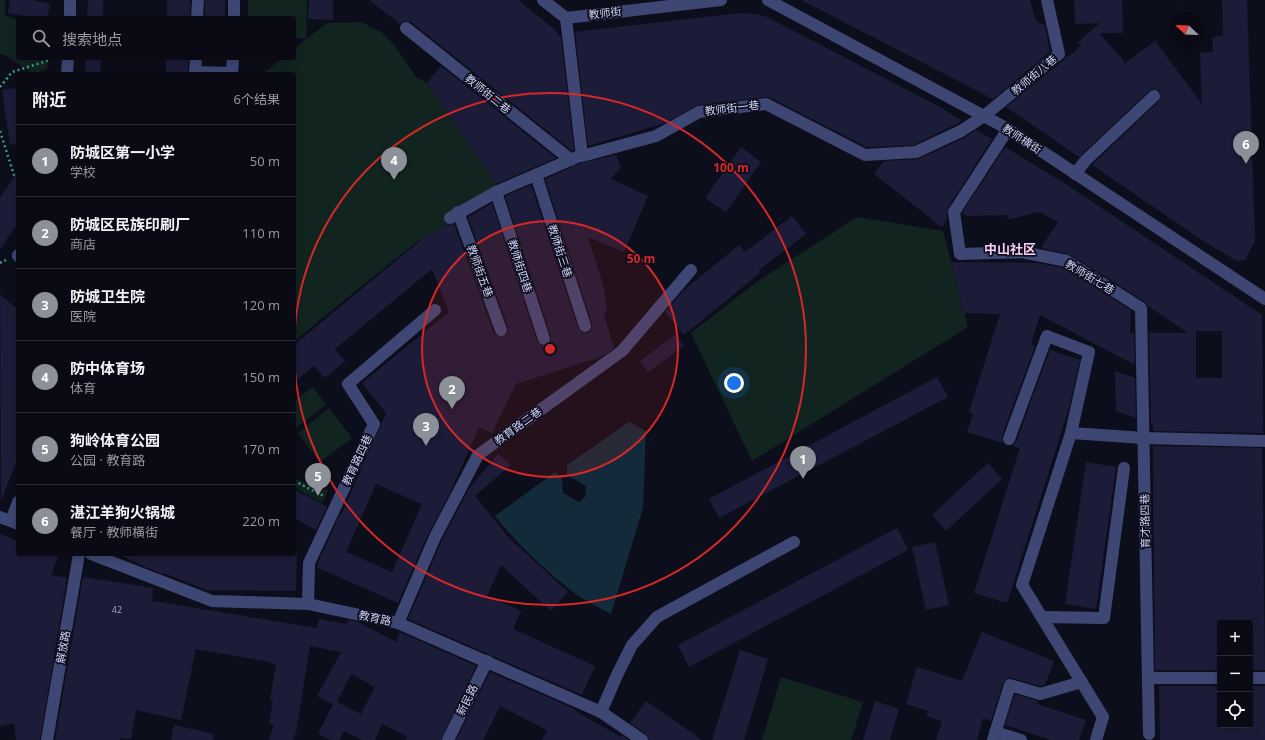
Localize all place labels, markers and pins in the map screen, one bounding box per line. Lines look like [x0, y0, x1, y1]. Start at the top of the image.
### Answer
pin: 6 [1233, 131, 1259, 164]
pin: 4 [381, 147, 407, 180]
centre of rings [543, 342, 557, 356]
pin: 2 [439, 376, 465, 409]
pin: 3 [413, 413, 439, 446]
pin: 1 [790, 446, 816, 479]
pin: 5 [305, 463, 331, 496]

